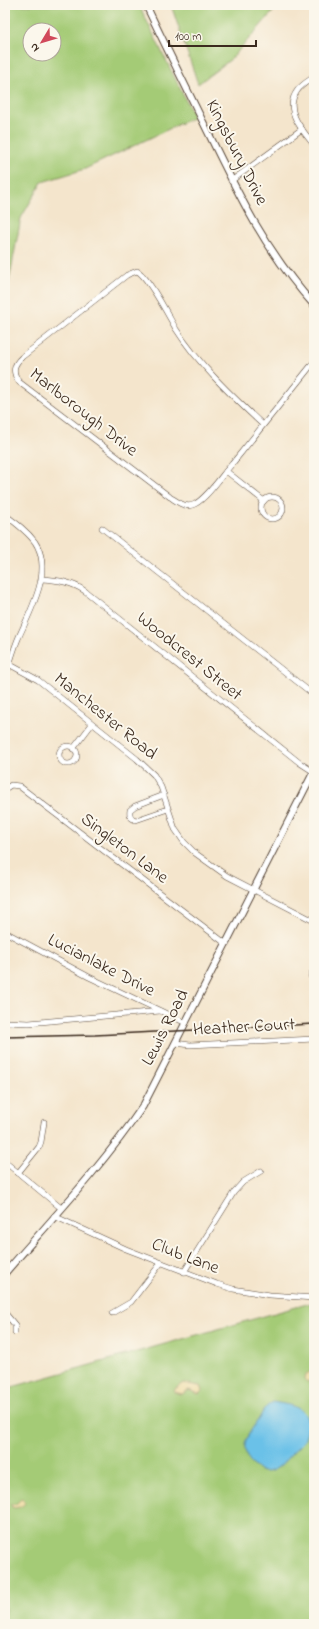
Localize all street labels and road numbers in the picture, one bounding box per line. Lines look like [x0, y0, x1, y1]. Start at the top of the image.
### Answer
street label: Kingsbury Drive [197, 96, 274, 212]
street label: Marlborough Drive [23, 362, 143, 465]
street label: Woodcrest Street [130, 606, 248, 708]
street label: Manchester Road [48, 667, 162, 767]
street label: Singleton Lane [74, 807, 174, 892]
street label: Lucianlake Drive [43, 928, 160, 1005]
street label: Lewis Road [136, 985, 196, 1071]
street label: Heather Court [192, 1012, 296, 1044]
street label: Club Lane [147, 1232, 223, 1282]

